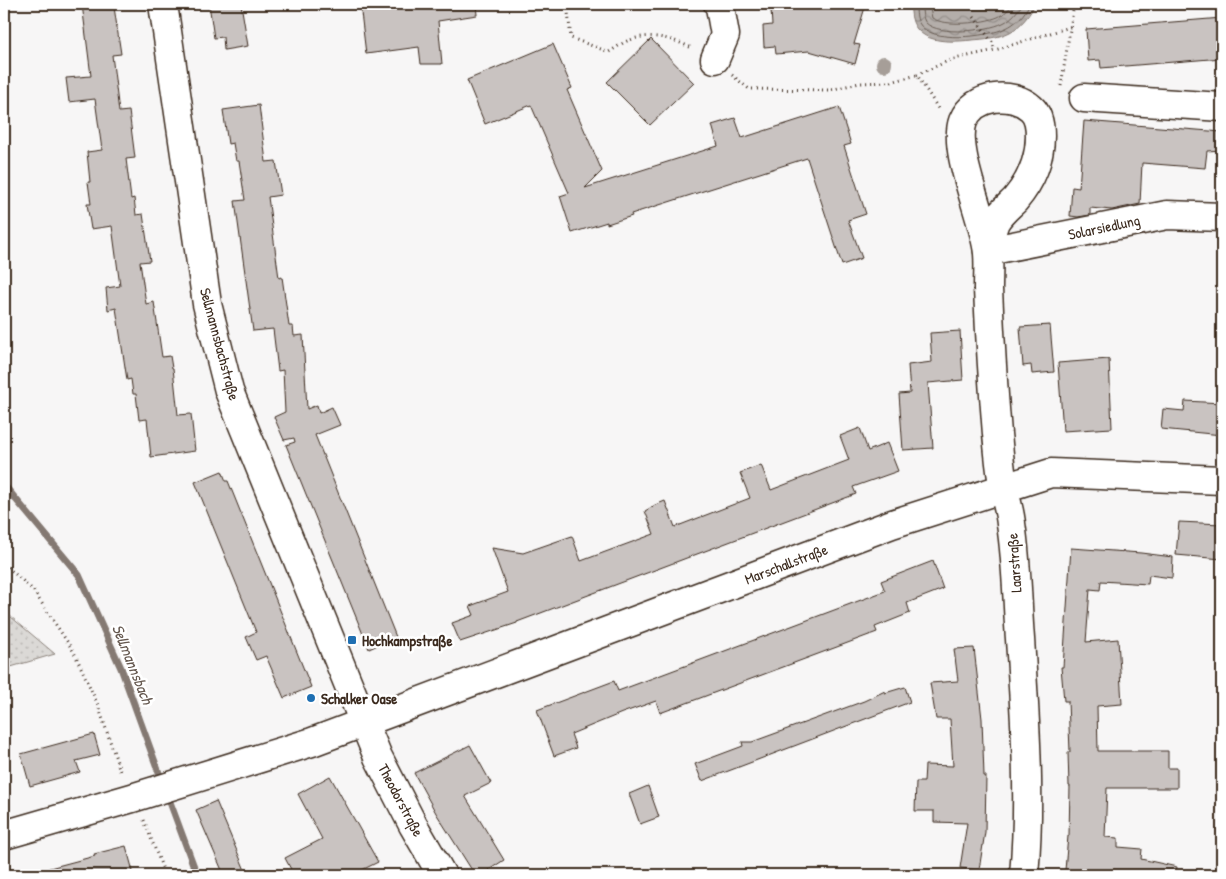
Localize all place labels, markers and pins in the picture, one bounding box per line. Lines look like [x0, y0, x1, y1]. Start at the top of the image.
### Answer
place label: Hochkampstraße [362, 630, 452, 652]
marker: Hochkampstraße [346, 634, 358, 646]
place label: Schalker Oase [321, 688, 397, 709]
marker: Schalker Oase [305, 692, 317, 704]

